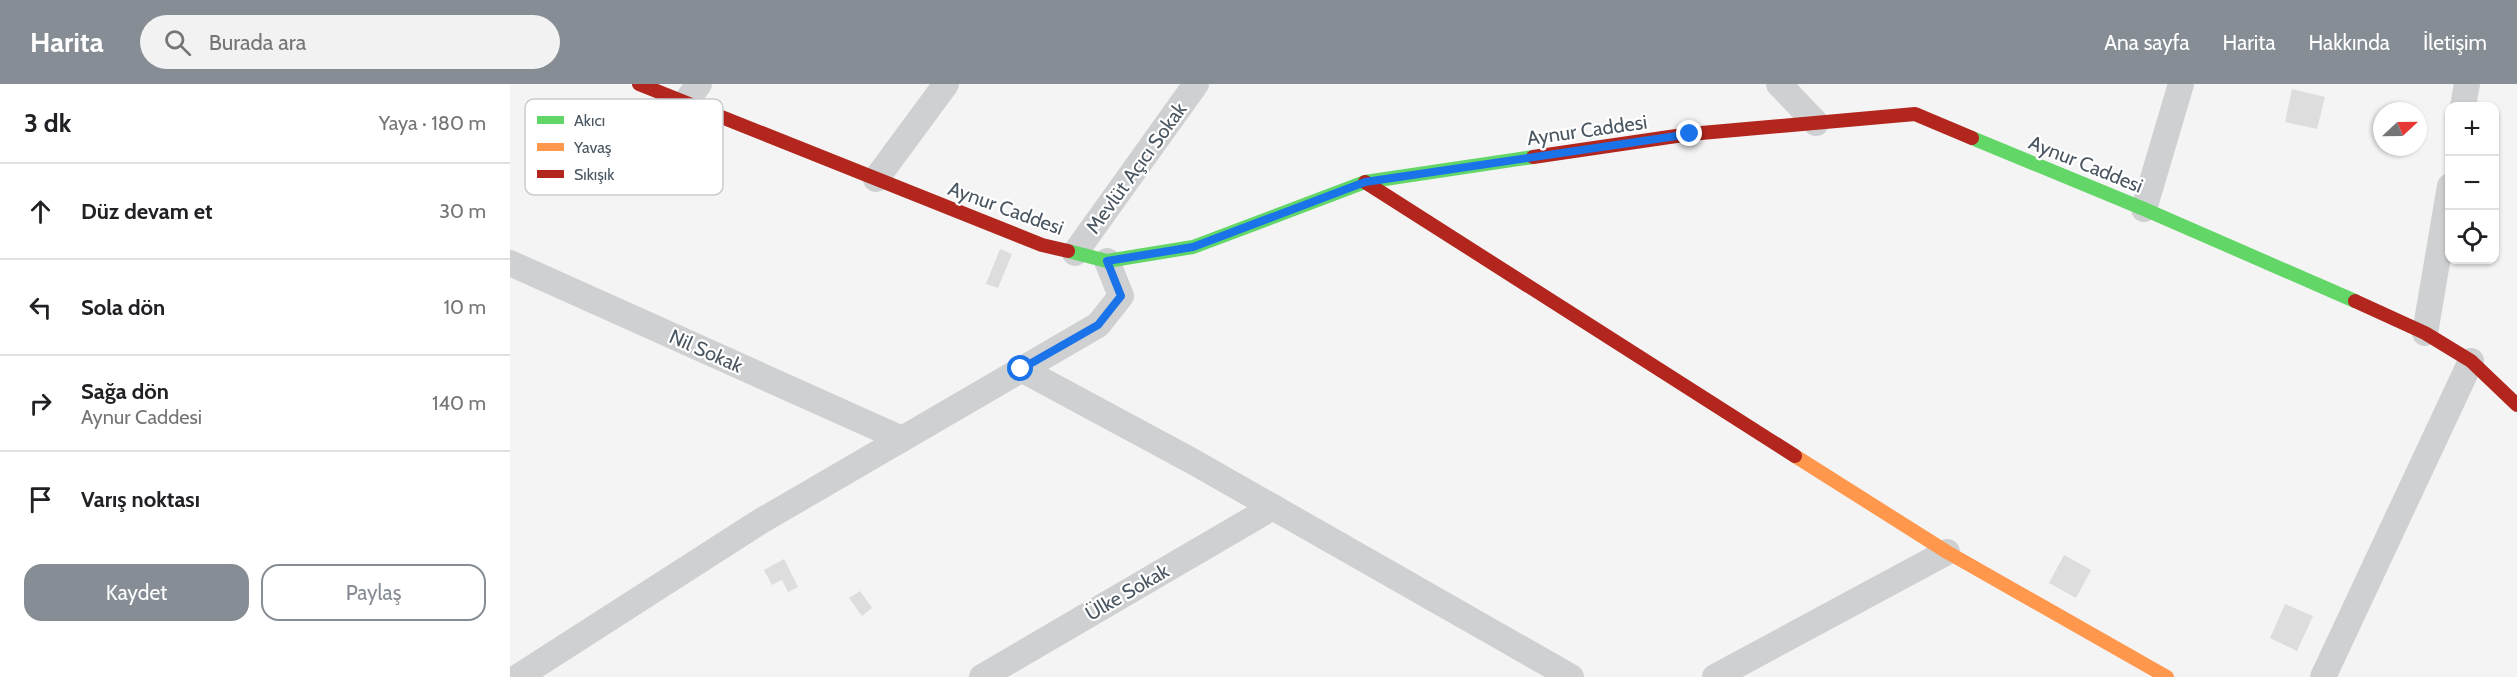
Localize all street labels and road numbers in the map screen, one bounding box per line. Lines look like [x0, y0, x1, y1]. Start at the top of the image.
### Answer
street label: Mevlüt Açıcı Sokak [1081, 98, 1192, 238]
street label: Aynur Caddesi [1525, 110, 1649, 150]
street label: Aynur Caddesi [2025, 130, 2147, 198]
street label: Aynur Caddesi [945, 176, 1067, 240]
street label: Nil Sokak [666, 324, 746, 378]
street label: Ülke Sokak [1081, 559, 1173, 625]

